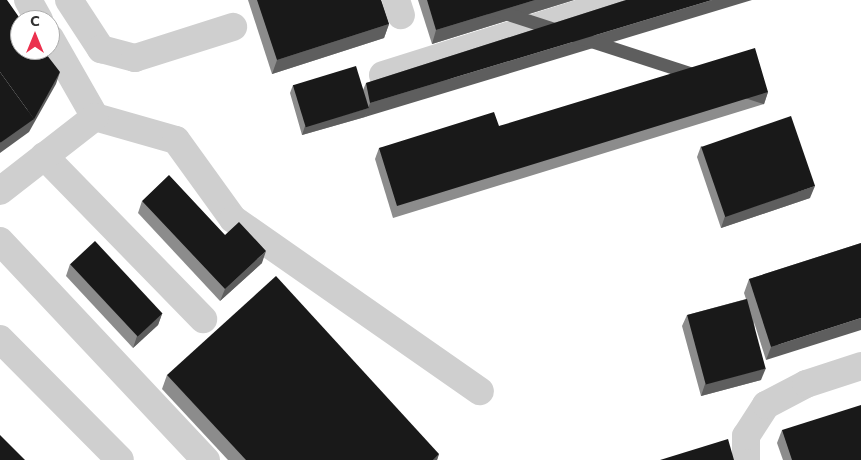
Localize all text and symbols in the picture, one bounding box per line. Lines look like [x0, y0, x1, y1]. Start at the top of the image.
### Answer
north arrow [10, 10, 60, 60]
text: С [30, 12, 40, 29]

